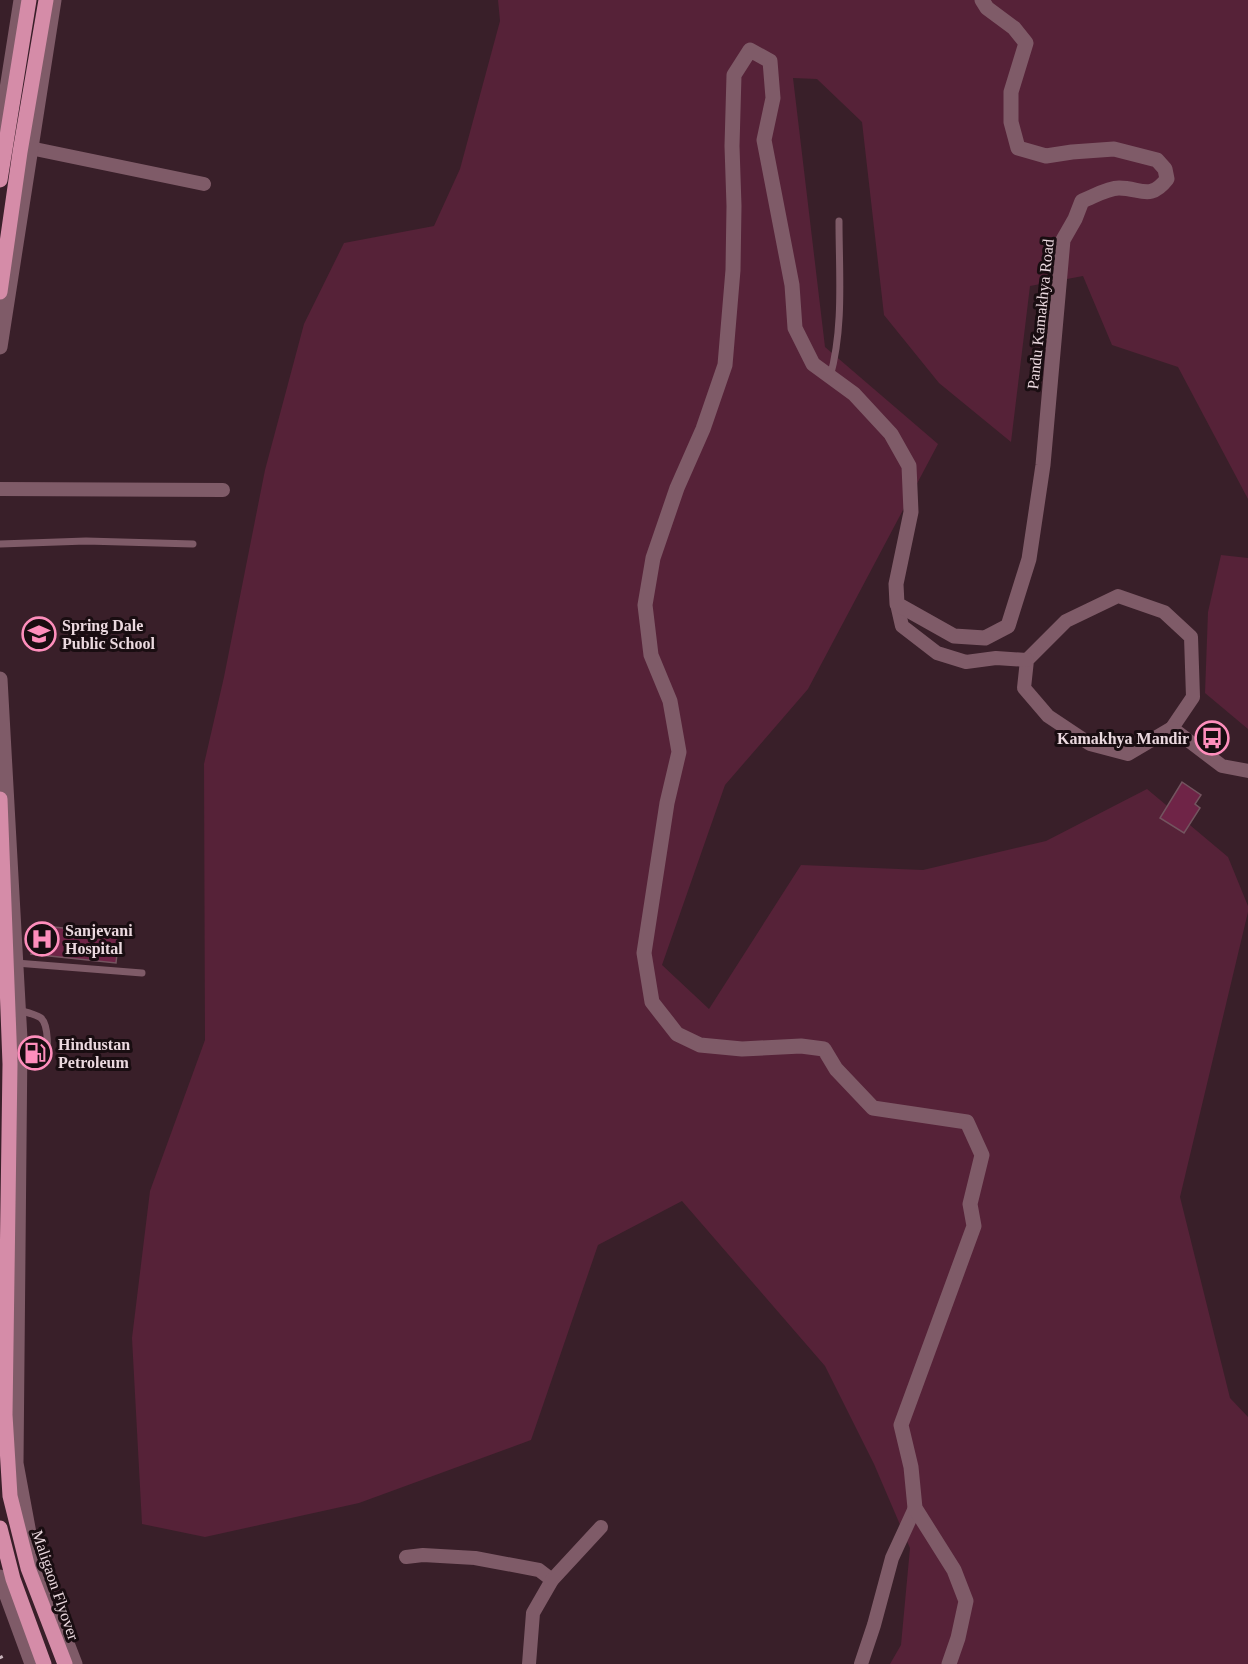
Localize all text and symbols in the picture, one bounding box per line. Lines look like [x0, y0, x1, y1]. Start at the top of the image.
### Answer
street label: Pandu Kamakhya Road [1024, 238, 1058, 390]
school or university icon: Spring Dale Public School [21, 616, 57, 652]
place label: Spring Dale Public School [62, 617, 155, 652]
bus stop icon: Kamakhya Mandir [1194, 720, 1230, 756]
place label: Kamakhya Mandir [1057, 730, 1189, 748]
hospital icon: Sanjevani Hospital [24, 921, 60, 957]
place label: Sanjevani Hospital [65, 922, 133, 958]
fuel station icon: Hindustan Petroleum [17, 1035, 53, 1071]
place label: Hindustan Petroleum [58, 1036, 130, 1071]
street label: Maligaon Flyover [28, 1528, 83, 1643]

